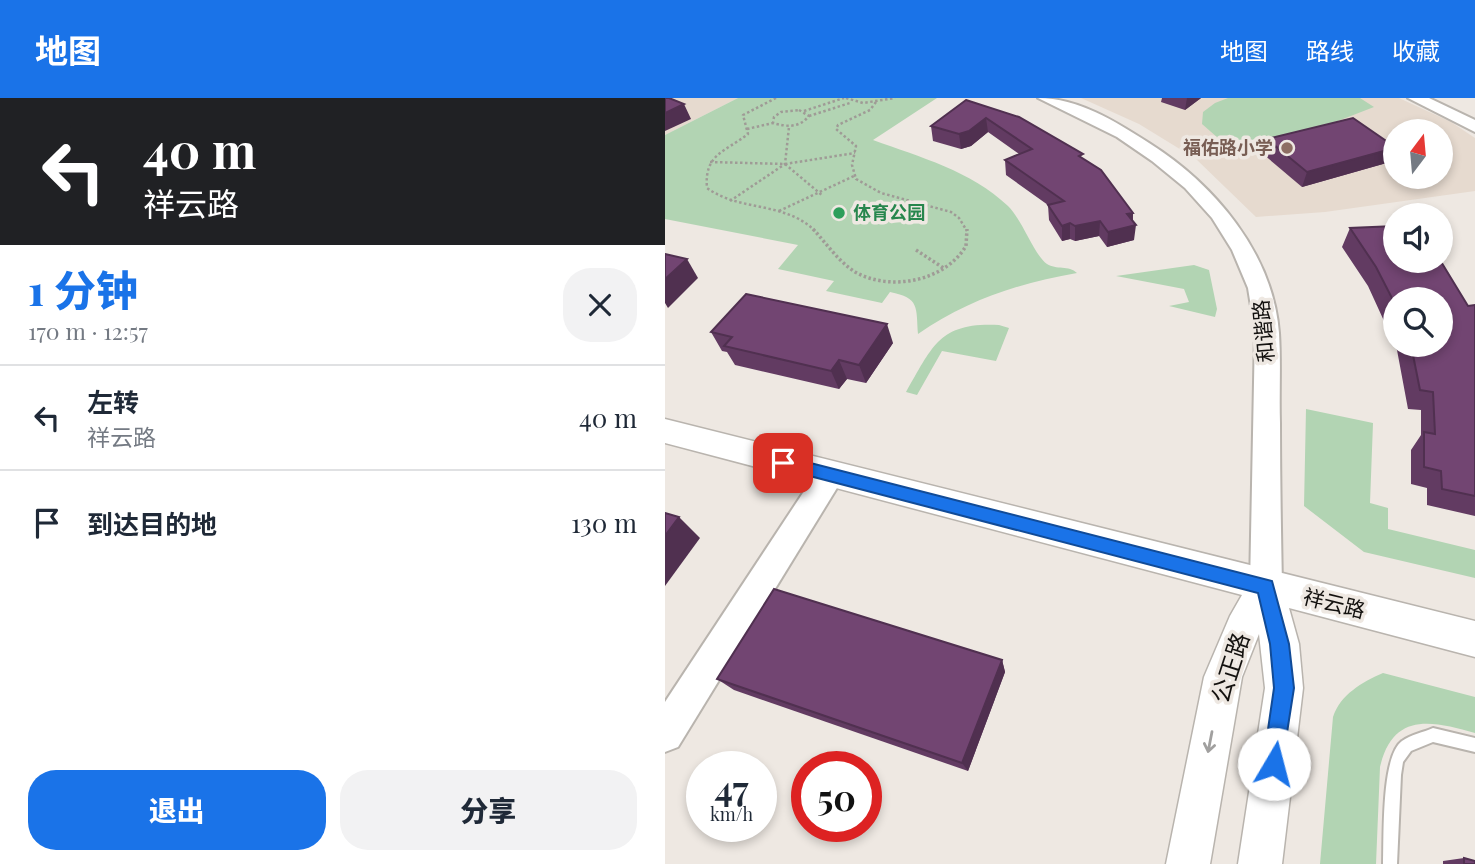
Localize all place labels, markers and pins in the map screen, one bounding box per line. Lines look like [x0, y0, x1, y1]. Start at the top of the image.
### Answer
place label: 福佑路小学 [1183, 135, 1273, 159]
marker: 福佑路小学 [1279, 140, 1295, 156]
place label: 体育公园 [853, 200, 925, 224]
marker: 体育公园 [831, 205, 847, 221]
pin [753, 433, 813, 493]

